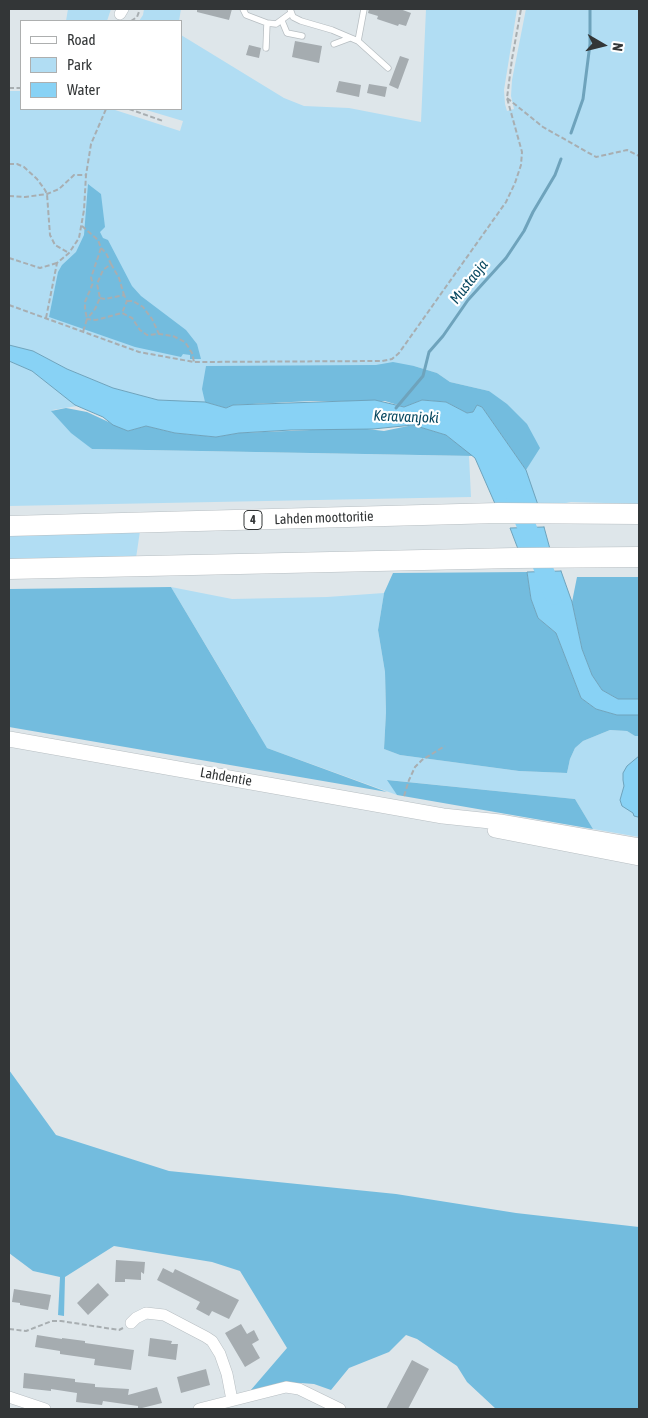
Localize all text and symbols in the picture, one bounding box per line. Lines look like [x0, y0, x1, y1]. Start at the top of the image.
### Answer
legend [20, 20, 182, 110]
north arrow [578, 20, 628, 70]
text: Road [67, 31, 96, 48]
text: N [609, 42, 626, 52]
text: Park [67, 56, 92, 73]
text: Water [67, 81, 100, 98]
water label: Mustaoja [446, 256, 492, 308]
water label: Keravanjoki [373, 407, 439, 427]
street label: Lahden moottoritie [274, 508, 374, 528]
road number: 4 [244, 510, 262, 530]
street label: Lahdentie [199, 764, 253, 790]

